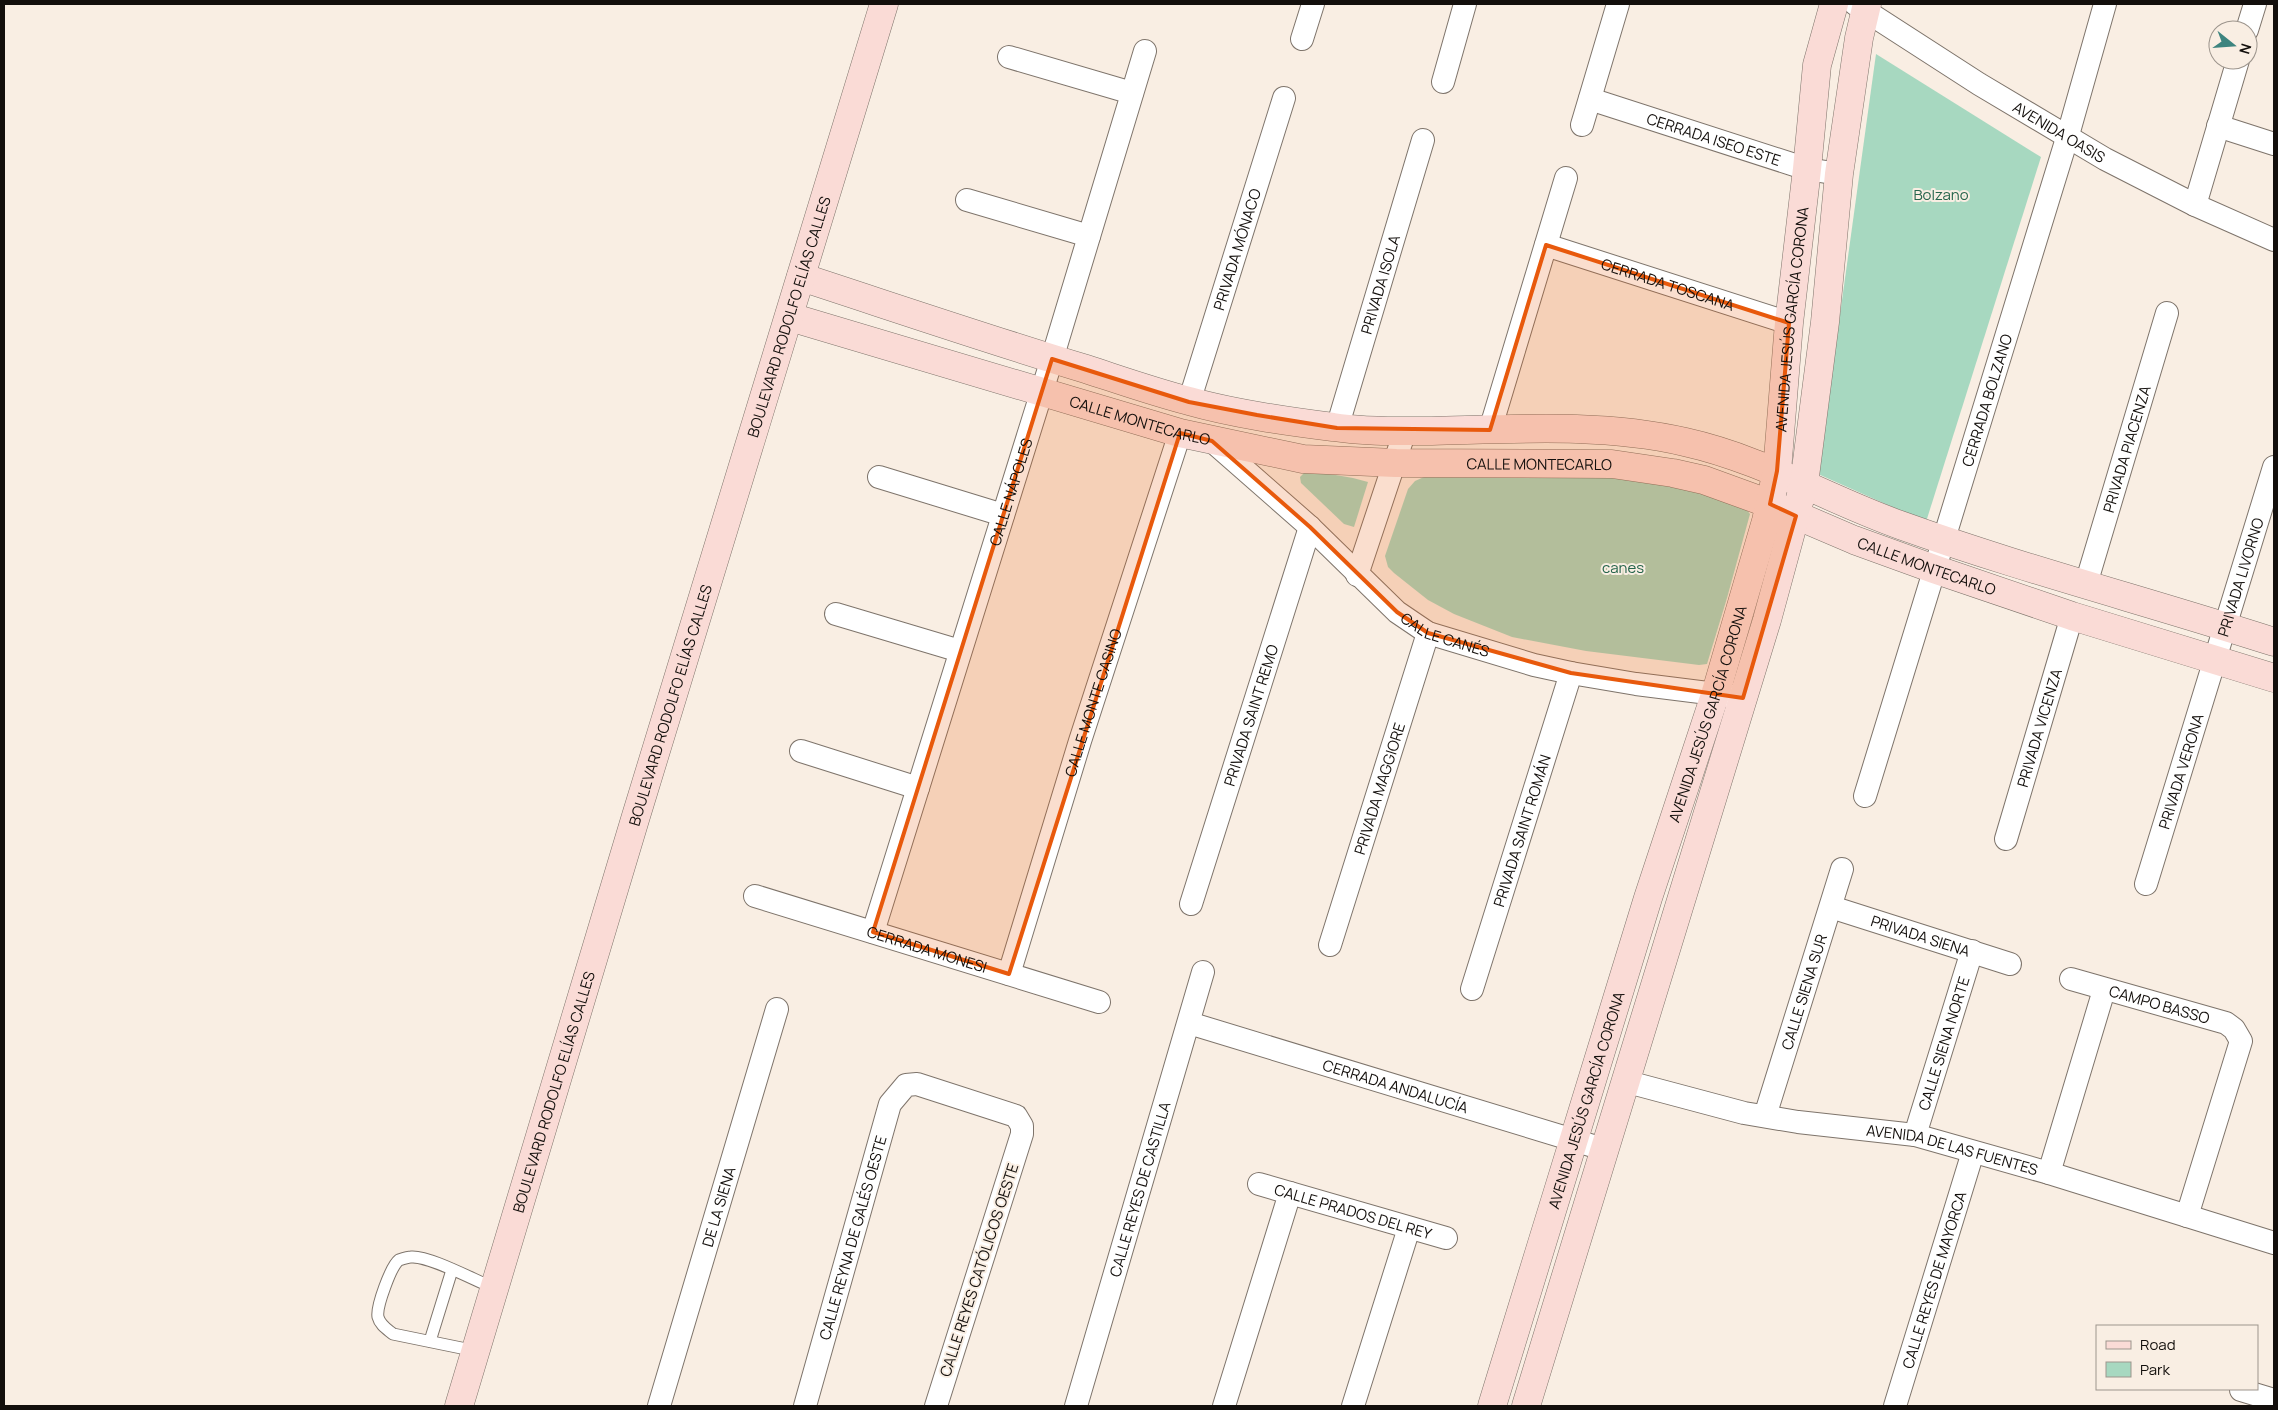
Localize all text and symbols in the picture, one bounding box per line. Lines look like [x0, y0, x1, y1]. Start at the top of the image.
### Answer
north arrow [2208, 20, 2258, 70]
text: N [2235, 41, 2256, 57]
street label: AVENIDA OASIS [2009, 96, 2109, 167]
street label: CERRADA ISEO ESTE [1644, 107, 1783, 170]
park label: Bolzano [1913, 184, 1969, 205]
street label: PRIVADA MÓNACO [1208, 186, 1266, 313]
street label: BOULEVARD RODOLFO ELÍAS CALLES [742, 194, 835, 440]
street label: AVENIDA JESÚS GARCÍA CORONA [1770, 205, 1813, 433]
street label: PRIVADA ISOLA [1355, 232, 1405, 336]
street label: CERRADA TOSCANA [1599, 253, 1738, 315]
street label: CERRADA BOLZANO [1956, 331, 2017, 469]
street label: PRIVADA PIACENZA [2097, 382, 2155, 515]
street label: CALLE MONTECARLO [1067, 390, 1212, 450]
street label: CALLE NÁPOLES [984, 436, 1037, 548]
street label: CALLE MONTECARLO [1467, 453, 1612, 475]
street label: PRIVADA LIVORNO [2212, 515, 2268, 639]
street label: CALLE MONTECARLO [1855, 532, 1999, 600]
park label: canes [1602, 557, 1644, 578]
street label: BOULEVARD RODOLFO ELÍAS CALLES [623, 582, 717, 828]
street label: AVENIDA JESÚS GARCÍA CORONA [1663, 602, 1751, 825]
street label: CALLE CANÉS [1397, 607, 1492, 661]
street label: CALLE MONTE CASINO [1059, 626, 1126, 779]
street label: PRIVADA SAINT REMO [1218, 642, 1283, 789]
street label: PRIVADA VICENZA [2011, 665, 2067, 790]
street label: PRIVADA VERONA [2153, 710, 2208, 831]
street label: PRIVADA MAGGIORE [1349, 720, 1410, 857]
street label: PRIVADA SAINT ROMÁN [1488, 752, 1555, 909]
street label: PRIVADA SIENA [1868, 910, 1973, 961]
street label: CERRADA MONESI [864, 921, 990, 977]
street label: CALLE SIENA SUR [1776, 931, 1832, 1052]
street label: BOULEVARD RODOLFO ELÍAS CALLES [507, 969, 599, 1215]
street label: CALLE SIENA NORTE [1913, 974, 1974, 1113]
street label: CAMPO BASSO [2107, 980, 2212, 1028]
street label: AVENIDA JESÚS GARCÍA CORONA [1543, 988, 1629, 1211]
street label: CERRADA ANDALUCÍA [1320, 1054, 1471, 1118]
street label: CALLE REYES DE CASTILLA [1104, 1099, 1175, 1279]
street label: AVENIDA DE LAS FUENTES [1865, 1119, 2040, 1180]
street label: CALLE REYNA DE GALÉS OESTE [814, 1133, 891, 1342]
street label: CALLE REYES CATÓLICOS OESTE [935, 1161, 1023, 1379]
street label: DE LA SIENA [696, 1163, 740, 1249]
street label: CALLE PRADOS DEL REY [1272, 1178, 1435, 1244]
street label: CALLE REYES DE MAYORCA [1897, 1188, 1971, 1371]
legend [2096, 1325, 2258, 1390]
text: Road [2140, 1334, 2176, 1355]
text: Park [2140, 1359, 2170, 1380]

